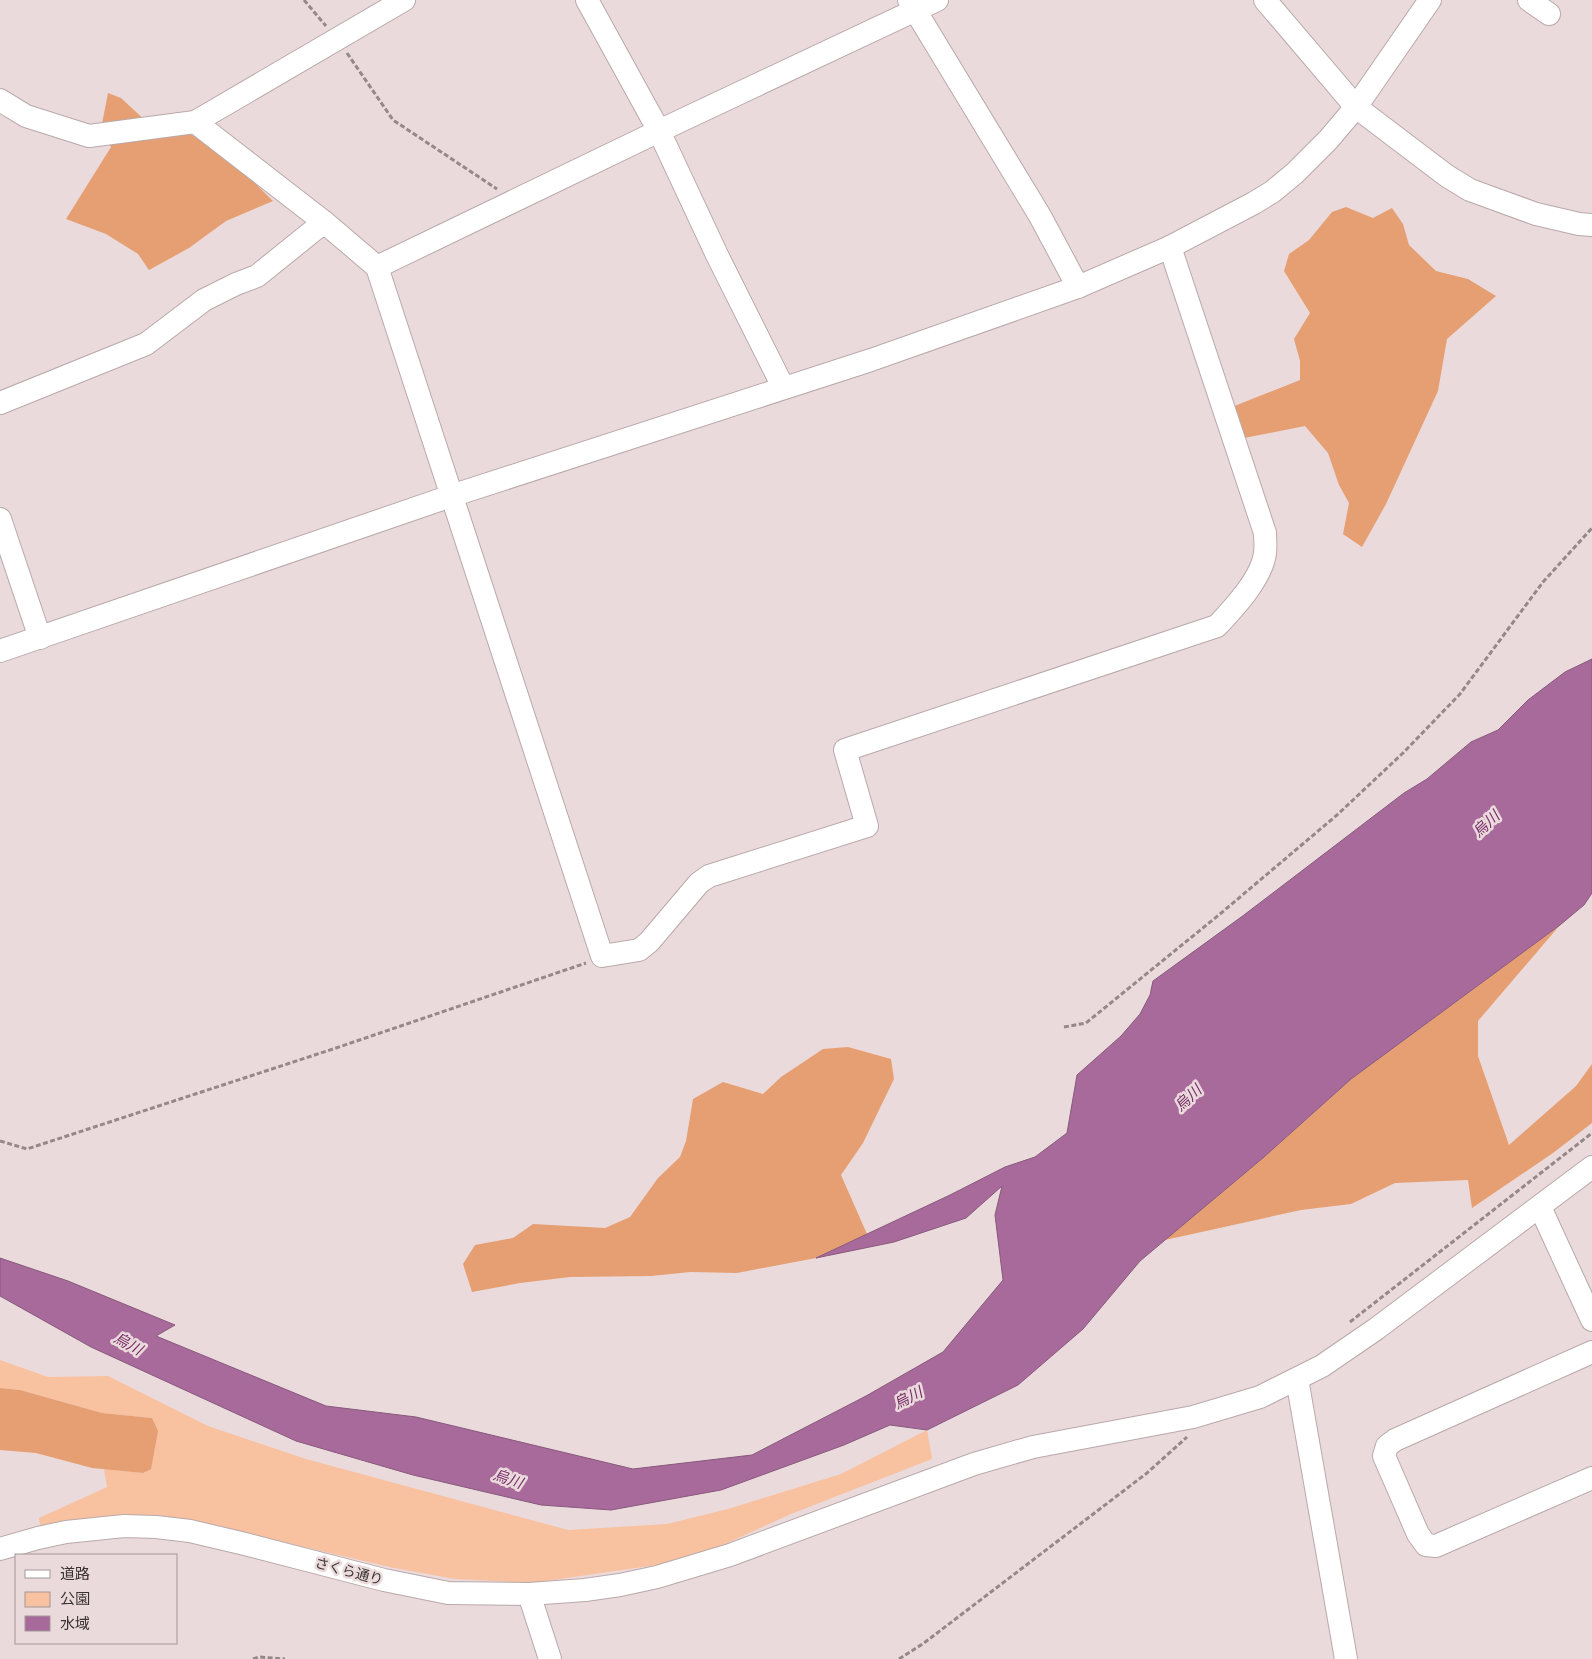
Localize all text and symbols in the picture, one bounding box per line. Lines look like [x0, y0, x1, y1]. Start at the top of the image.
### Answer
water label: 烏川 [1470, 807, 1506, 842]
water label: 烏川 [1172, 1081, 1208, 1116]
water label: 烏川 [110, 1330, 147, 1362]
water label: 烏川 [891, 1383, 928, 1415]
water label: 烏川 [490, 1467, 527, 1495]
legend [15, 1554, 178, 1644]
street label: さくら通り [313, 1555, 385, 1590]
text: 道路 [60, 1566, 90, 1585]
text: 公園 [60, 1591, 90, 1610]
text: 水域 [60, 1616, 90, 1635]

